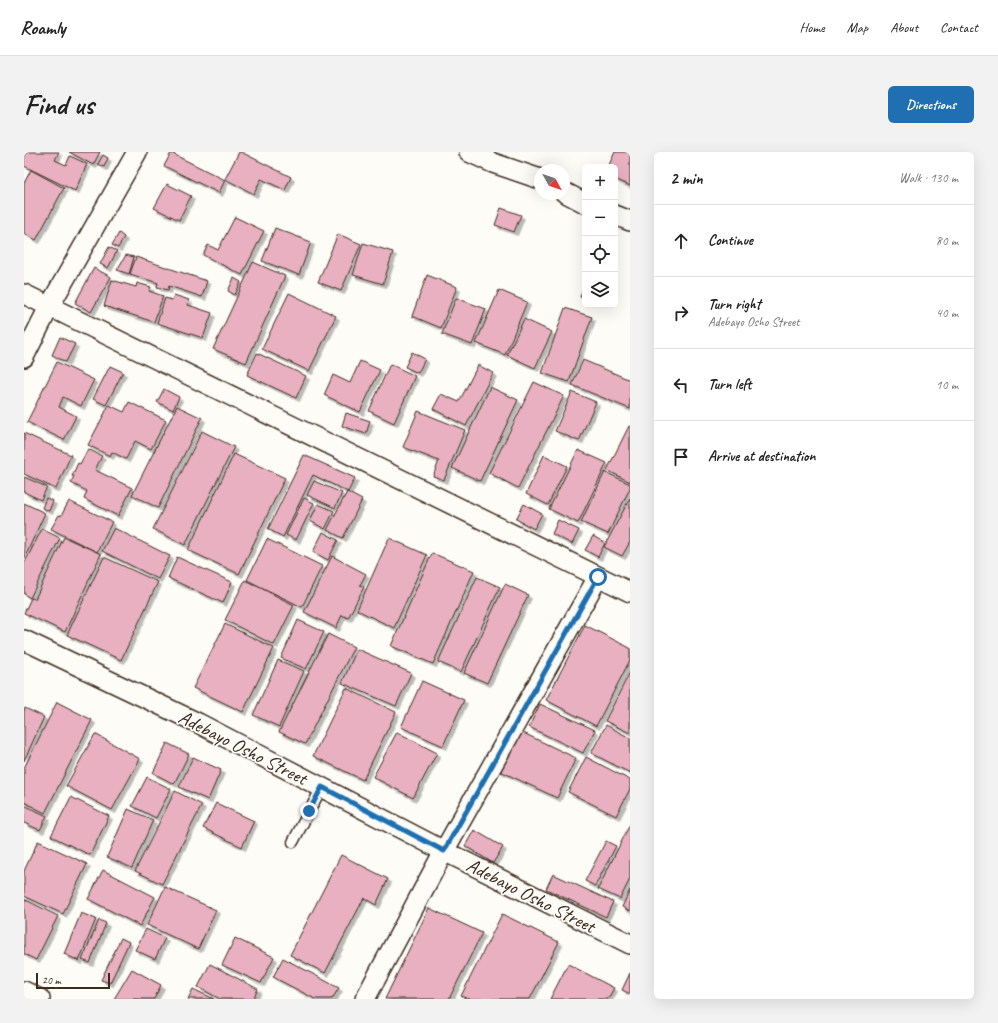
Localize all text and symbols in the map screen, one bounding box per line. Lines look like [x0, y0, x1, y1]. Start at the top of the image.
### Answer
text: Roamly [20, 16, 66, 40]
text: Home [799, 19, 825, 36]
text: Map [847, 19, 868, 36]
text: About [890, 19, 918, 36]
text: Contact [940, 19, 978, 36]
button: Directions [888, 86, 974, 123]
text: Find us [24, 87, 94, 122]
north arrow [534, 164, 570, 200]
map controls [582, 164, 618, 308]
button: + [582, 164, 618, 200]
text: 2 min [670, 168, 703, 189]
text: Walk · 130 m [899, 170, 958, 186]
button: − [582, 200, 618, 236]
icon: ahead [670, 230, 692, 252]
text: Continue [708, 231, 753, 250]
text: 80 m [936, 233, 958, 249]
button: locate [582, 236, 618, 272]
button: layers [582, 272, 618, 308]
text: Turn right [708, 295, 761, 314]
icon: right [670, 302, 692, 324]
text: 40 m [936, 305, 958, 321]
text: Adebayo Osho Street [708, 314, 800, 330]
icon: left [670, 374, 692, 396]
text: Turn left [708, 375, 751, 394]
text: 10 m [936, 377, 958, 393]
icon: arrive [670, 446, 692, 468]
text: Arrive at destination [708, 447, 815, 466]
route start [589, 568, 607, 586]
street label: Adebayo Osho Street [174, 704, 313, 792]
route end [300, 802, 318, 820]
street label: Adebayo Osho Street [462, 852, 601, 940]
scale bar [36, 971, 110, 990]
text: 20 m [42, 973, 61, 987]

